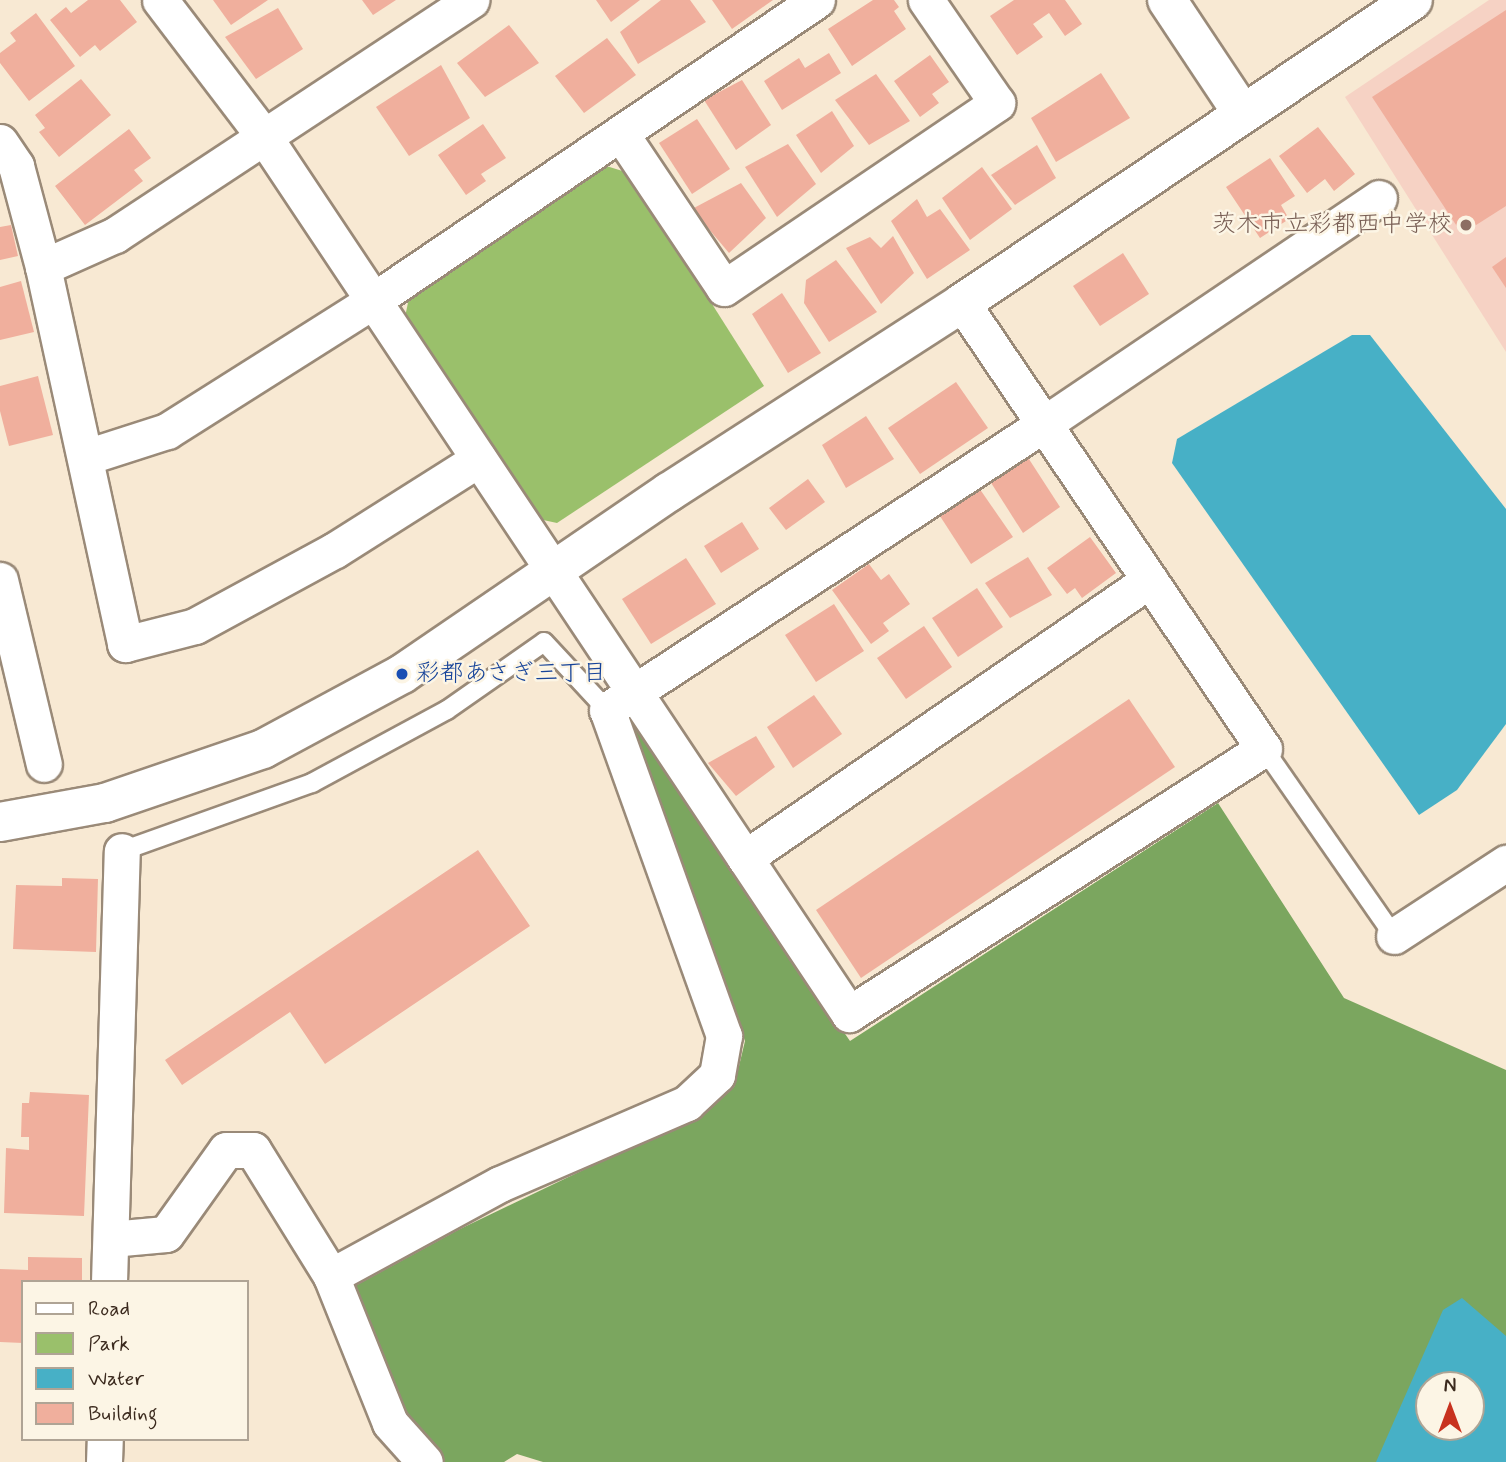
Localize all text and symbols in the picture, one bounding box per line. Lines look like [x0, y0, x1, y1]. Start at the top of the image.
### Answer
place label: 茨木市立彩都西中学校 [1212, 211, 1452, 239]
marker: 茨木市立彩都西中学校 [1458, 217, 1474, 233]
place label: 彩都あさぎ三丁目 [416, 660, 608, 688]
marker: 彩都あさぎ三丁目 [394, 666, 410, 682]
legend [21, 1280, 248, 1441]
text: Road [88, 1295, 130, 1323]
text: Park [88, 1330, 130, 1358]
text: Water [88, 1365, 144, 1393]
north arrow [1415, 1371, 1485, 1441]
text: N [1444, 1374, 1456, 1399]
text: Building [88, 1400, 158, 1428]

